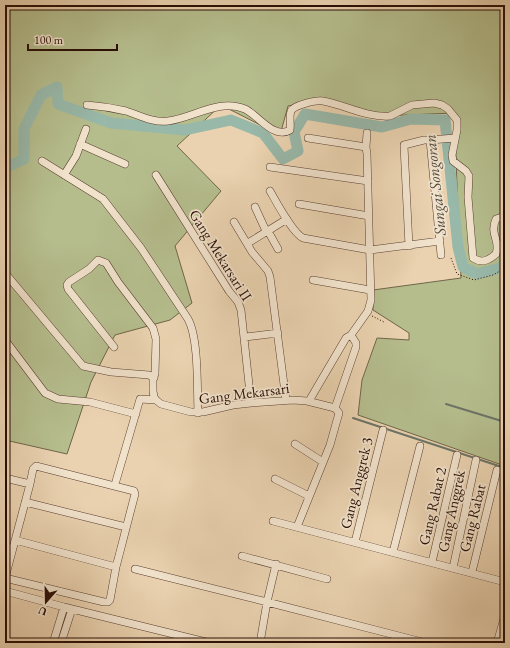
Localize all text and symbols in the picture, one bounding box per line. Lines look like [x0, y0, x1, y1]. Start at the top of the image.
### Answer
scale bar [28, 26, 117, 52]
text: 100 m [34, 32, 64, 48]
water label: Sungai Songoran [419, 133, 451, 238]
street label: Gang Mekarsari II [185, 206, 257, 304]
street label: Gang Mekarsari [198, 378, 291, 408]
street label: Gang Anggrek 3 [335, 435, 377, 531]
street label: Gang Rabat 2 [414, 464, 450, 547]
street label: Gang Anggrek [433, 467, 469, 554]
street label: Gang Rabat [454, 482, 490, 554]
north arrow [26, 582, 66, 622]
text: U [36, 603, 49, 619]

